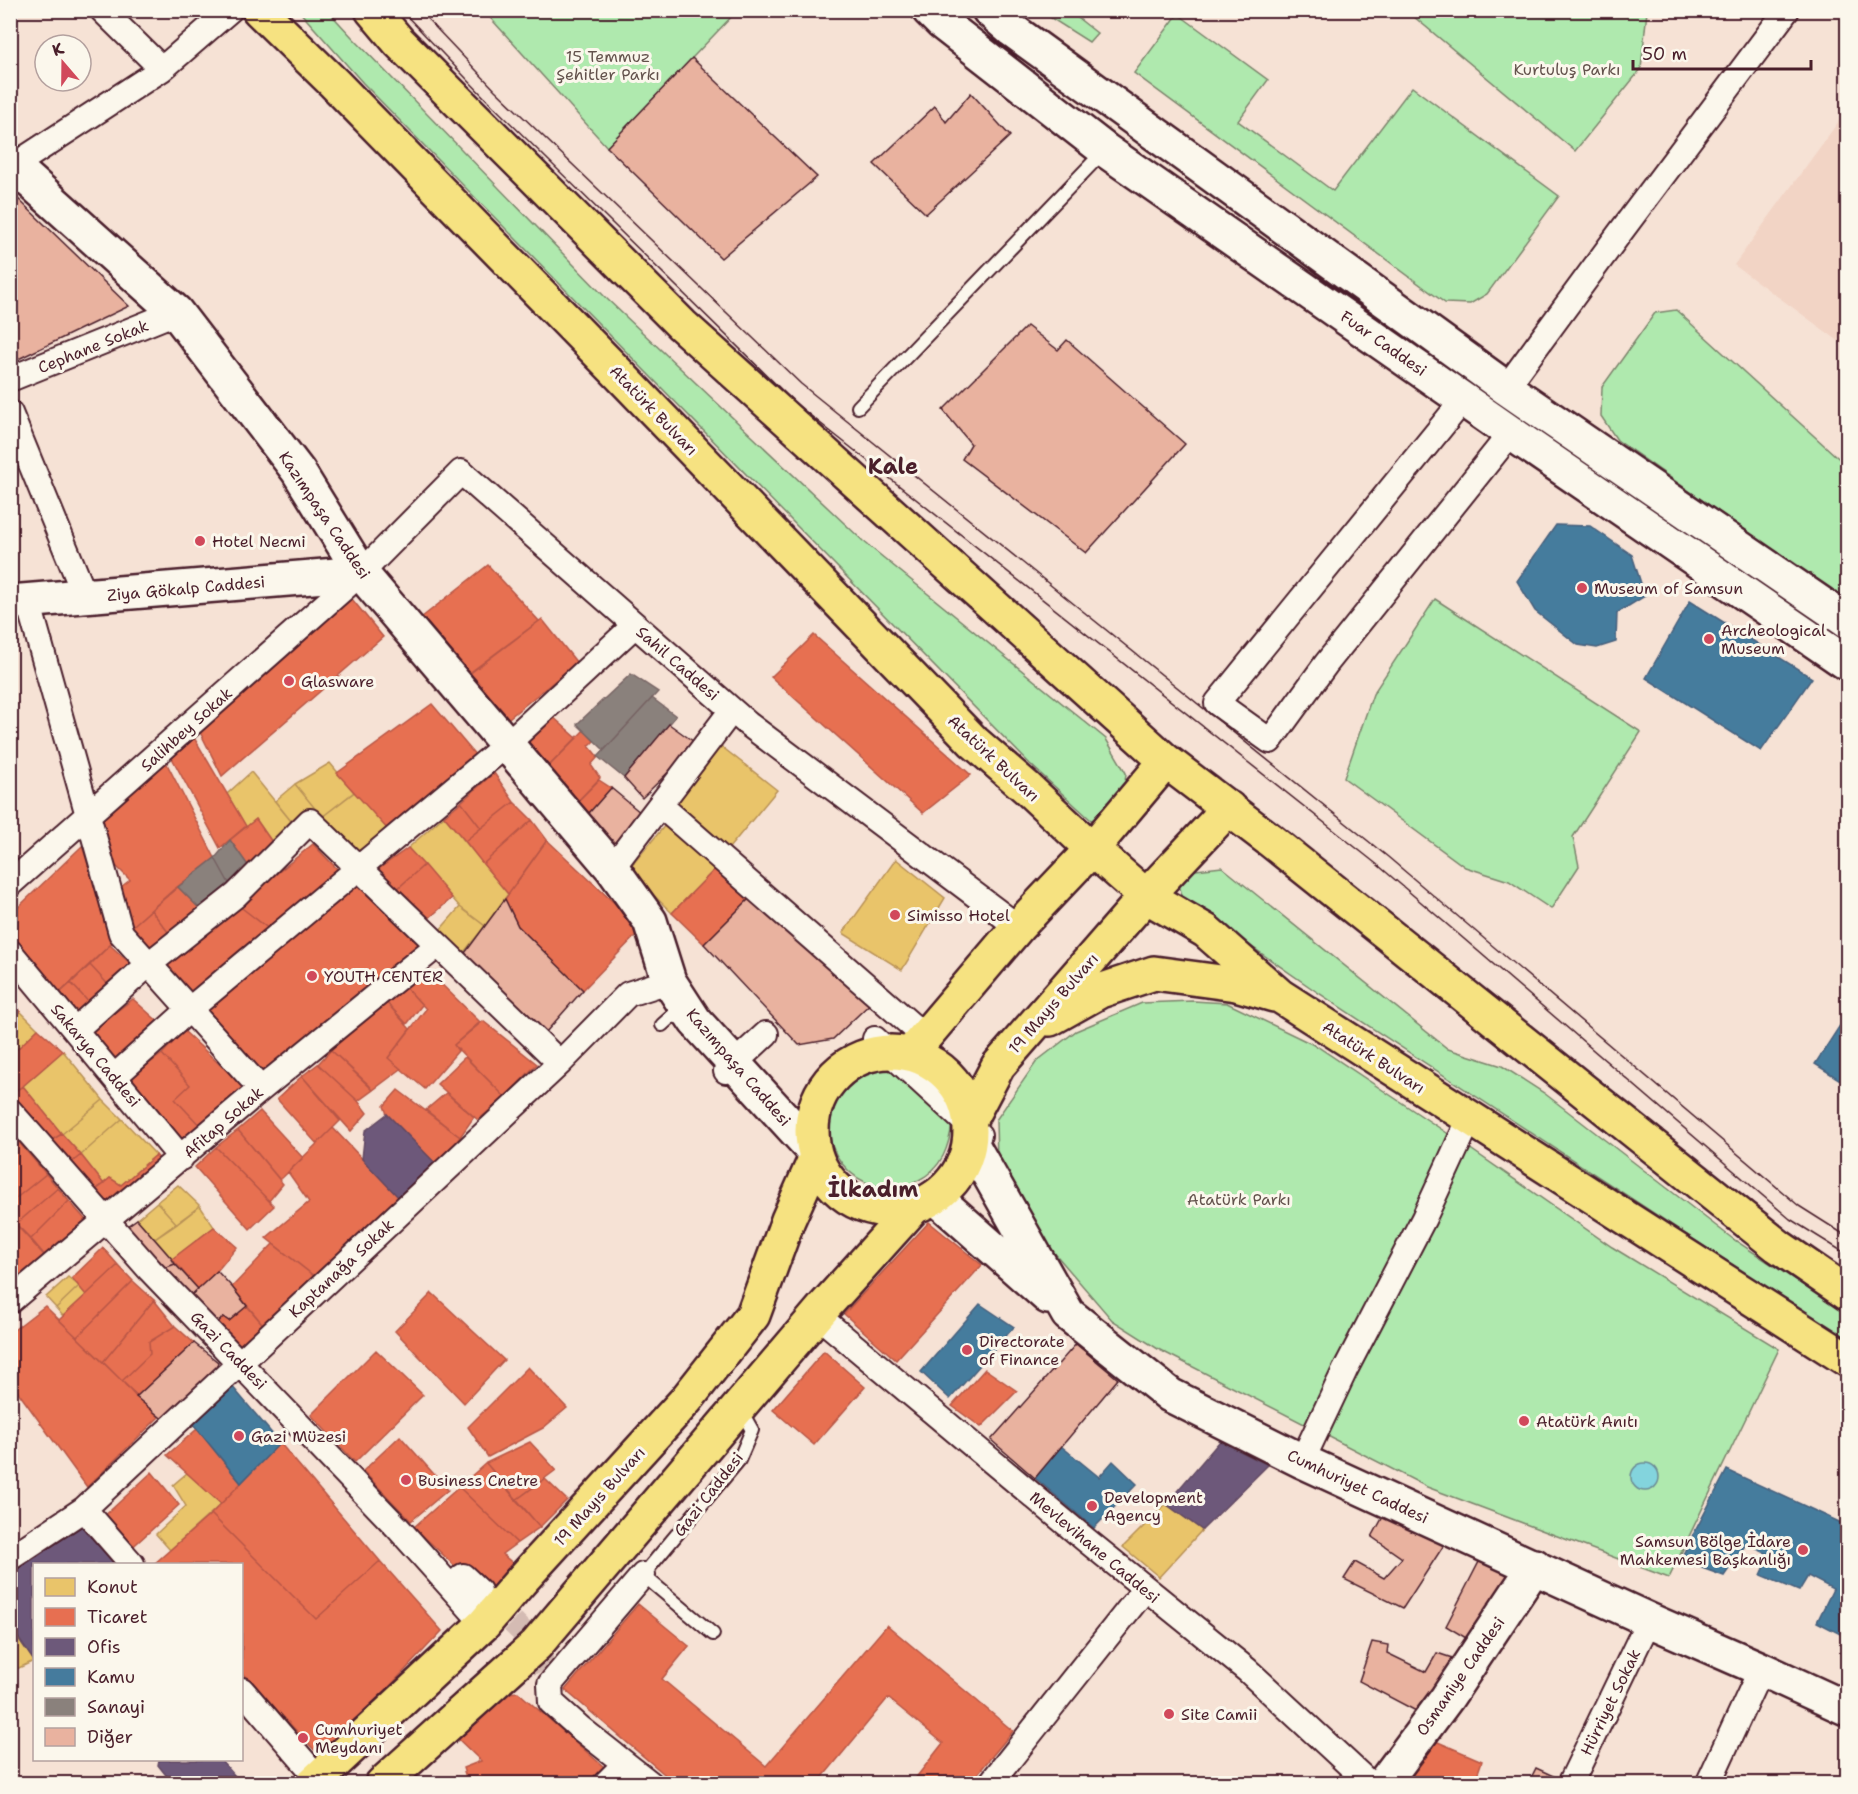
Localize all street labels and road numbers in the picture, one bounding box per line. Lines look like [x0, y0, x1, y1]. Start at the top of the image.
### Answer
street label: Fuar Caddesi [1336, 306, 1431, 381]
street label: Cephane Sokak [35, 315, 152, 378]
street label: Atatürk Bulvarı [605, 361, 702, 460]
street label: Kazımpaşa Caddesi [274, 447, 375, 583]
street label: Ziya Gökalp Caddesi [106, 571, 266, 606]
street label: Sahil Caddesi [632, 621, 724, 705]
street label: Salihbey Sokak [136, 683, 237, 776]
street label: Atatürk Bulvarı [943, 710, 1044, 806]
street label: 19 Mayıs Bulvarı [1004, 948, 1103, 1058]
street label: Sakarya Caddesi [46, 999, 145, 1112]
street label: Kazımpaşa Caddesi [682, 1004, 796, 1131]
street label: Atatürk Bulvarı [1318, 1016, 1429, 1098]
street label: Afitap Sokak [179, 1082, 268, 1163]
street label: Kaptanağa Sokak [284, 1214, 398, 1322]
street label: Gazi Caddesi [186, 1307, 271, 1394]
street label: 19 Mayıs Bulvarı [549, 1442, 650, 1551]
street label: Cumhuriyet Caddesi [1284, 1445, 1432, 1528]
street label: Gazi Caddesi [669, 1448, 748, 1541]
street label: Mevlevihane Caddesi [1025, 1487, 1164, 1608]
street label: Osmaniye Caddesi [1411, 1613, 1509, 1740]
street label: Hürriyet Sokak [1576, 1646, 1645, 1759]

